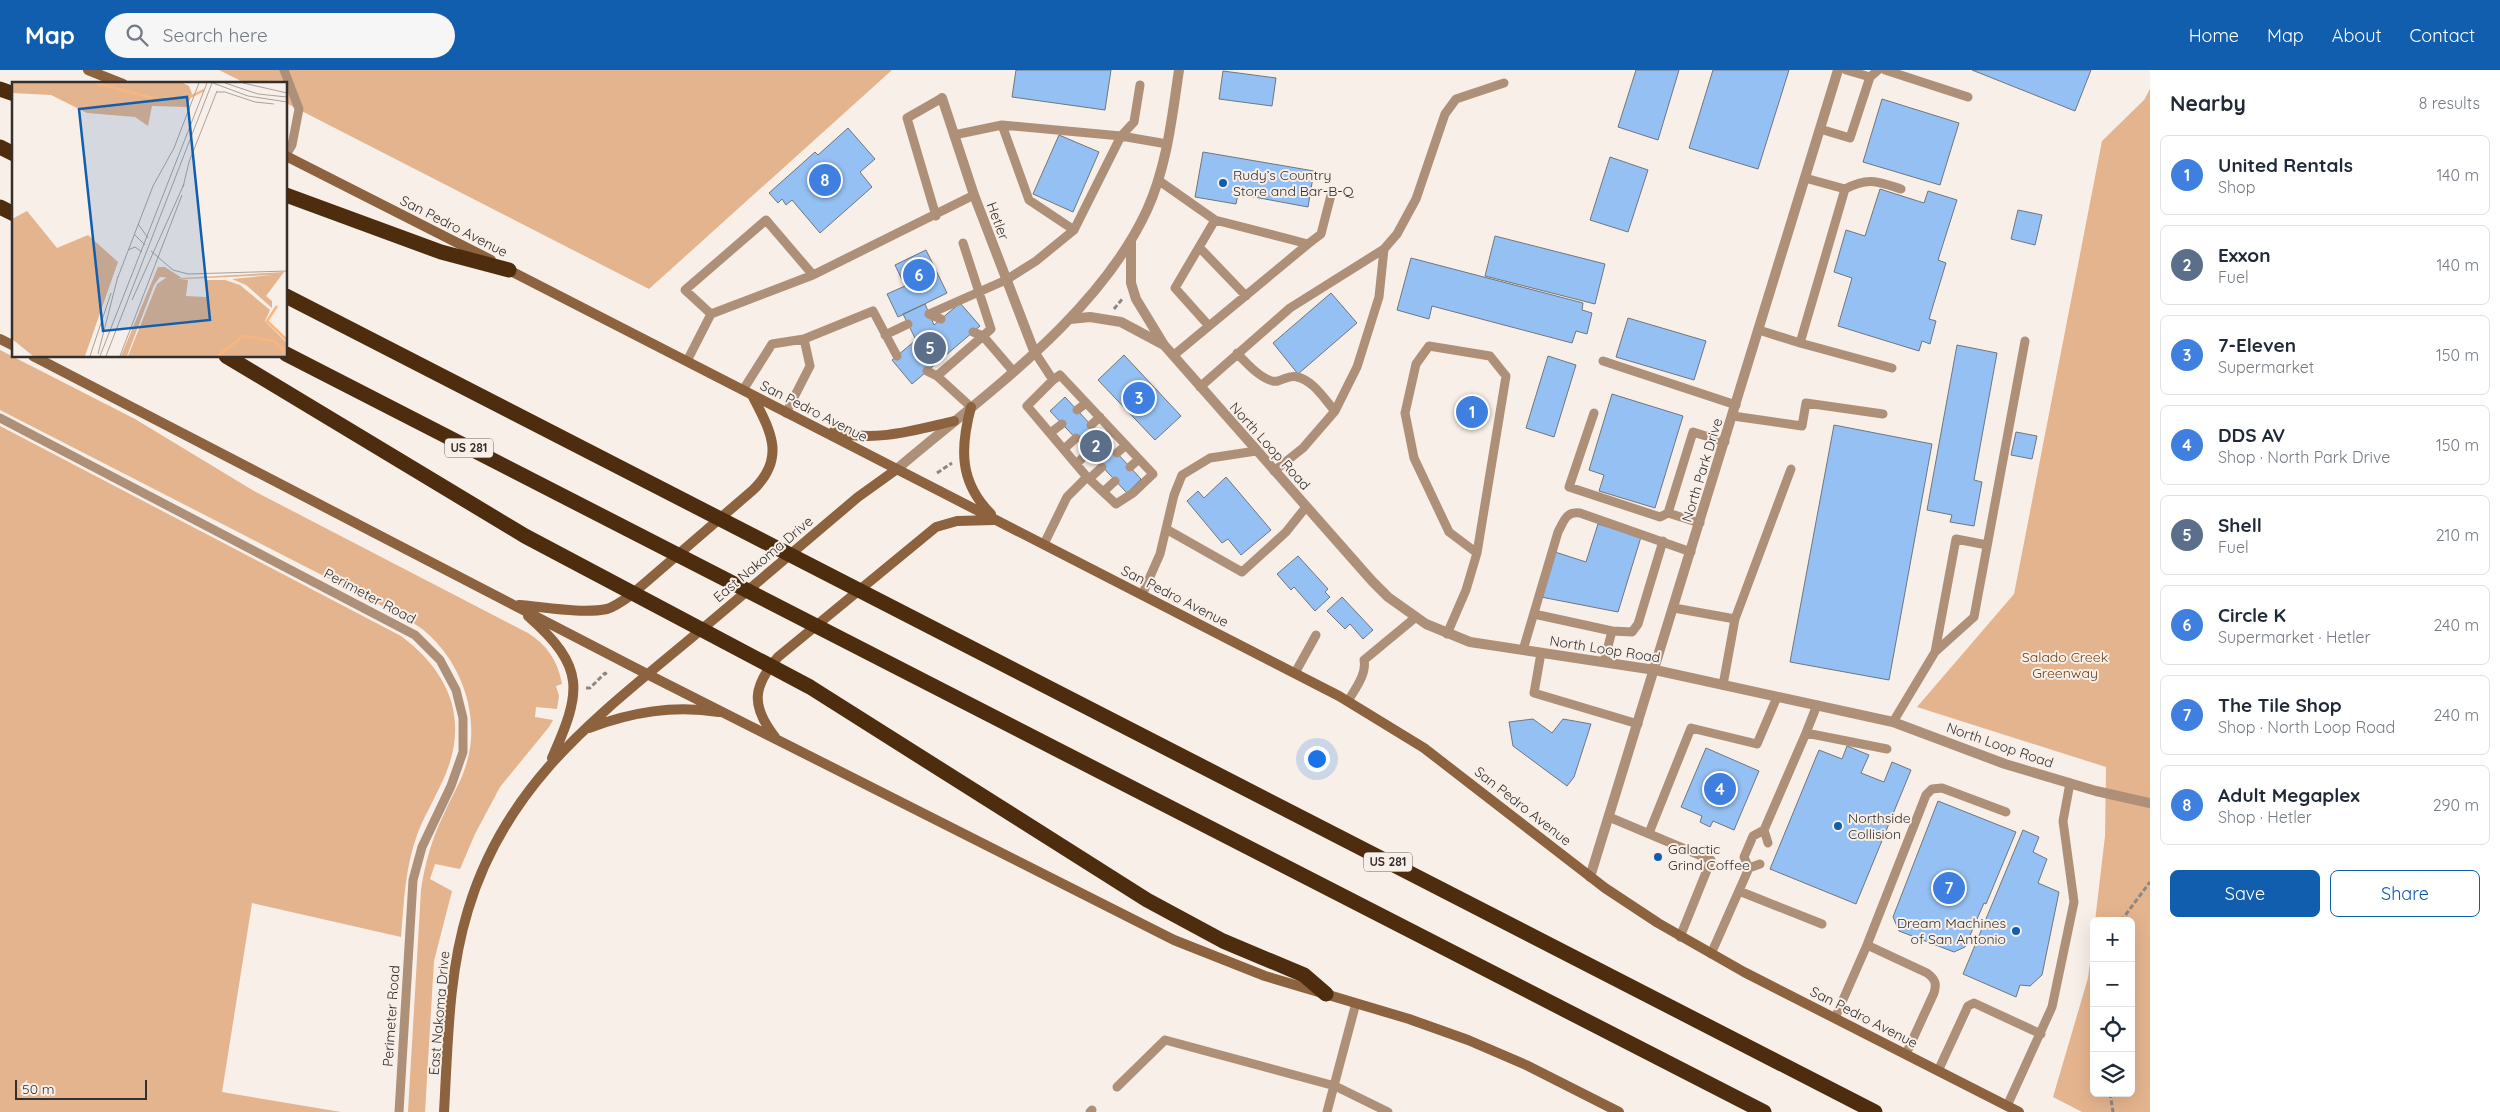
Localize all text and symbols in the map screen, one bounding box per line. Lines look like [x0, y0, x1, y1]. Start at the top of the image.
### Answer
search box [105, 13, 455, 58]
text: Map [25, 20, 75, 50]
icon: search [123, 21, 151, 49]
text: Search here [163, 23, 268, 47]
text: Home [2189, 24, 2239, 47]
text: Map [2267, 24, 2304, 47]
text: About [2332, 24, 2382, 47]
text: Contact [2410, 24, 2475, 47]
inset map [12, 82, 288, 358]
text: Nearby [2170, 90, 2246, 116]
text: 8 results [2419, 93, 2480, 113]
text: United Rentals [2218, 153, 2353, 177]
pin: 8 [809, 161, 841, 199]
text: 1 [2184, 165, 2190, 185]
text: 140 m [2436, 165, 2479, 185]
place label: Rudy’s Country Store and Bar-B-Q [1233, 166, 1355, 200]
marker: Rudy’s Country Store and Bar-B-Q [1217, 177, 1229, 189]
text: Shop [2218, 177, 2255, 197]
street label: San Pedro Avenue [397, 191, 511, 261]
street label: Hetler [983, 200, 1013, 243]
text: Exxon [2218, 243, 2271, 267]
text: 2 [2182, 255, 2192, 275]
text: 140 m [2436, 255, 2479, 275]
pin: 6 [903, 256, 935, 294]
text: Fuel [2218, 267, 2249, 287]
pin: 5 [914, 329, 946, 367]
text: 7-Eleven [2218, 333, 2296, 357]
text: 3 [2183, 345, 2191, 365]
text: 150 m [2436, 345, 2479, 365]
text: Supermarket [2218, 357, 2314, 377]
street label: San Pedro Avenue [757, 376, 871, 446]
pin: 3 [1123, 379, 1155, 417]
pin: 1 [1456, 393, 1488, 431]
street label: North Loop Road [1226, 398, 1314, 494]
street label: North Park Drive [1678, 416, 1726, 524]
text: DDS AV [2218, 423, 2285, 447]
pin: 2 [1080, 427, 1112, 465]
text: 4 [2182, 435, 2192, 455]
text: 150 m [2436, 435, 2479, 455]
road number: US 281 [445, 438, 493, 458]
text: Shop · North Park Drive [2218, 447, 2390, 467]
street label: East Nakoma Drive [709, 512, 817, 606]
text: Shell [2218, 513, 2262, 537]
text: 5 [2182, 525, 2192, 545]
text: 210 m [2436, 525, 2479, 545]
text: Fuel [2218, 537, 2249, 557]
street label: San Pedro Avenue [1118, 561, 1232, 631]
street label: Perimeter Road [321, 564, 419, 628]
text: Circle K [2218, 603, 2286, 627]
text: 6 [2183, 615, 2191, 635]
text: 240 m [2433, 615, 2479, 635]
text: Supermarket · Hetler [2218, 627, 2371, 647]
street label: North Loop Road [1548, 631, 1662, 667]
park label: Salado Creek Greenway [2022, 648, 2108, 682]
text: The Tile Shop [2218, 693, 2342, 717]
text: 7 [2183, 705, 2191, 725]
text: 240 m [2433, 705, 2479, 725]
text: Shop · North Loop Road [2218, 717, 2395, 737]
street label: North Loop Road [1944, 718, 2056, 772]
your location [1304, 746, 1330, 772]
street label: San Pedro Avenue [1471, 763, 1575, 850]
pin: 4 [1704, 770, 1736, 808]
text: Adult Megaplex [2218, 783, 2360, 807]
text: 8 [2183, 795, 2191, 815]
text: 290 m [2433, 795, 2479, 815]
text: Shop · Hetler [2218, 807, 2312, 827]
place label: Northside Collision [1848, 809, 1911, 843]
marker: Northside Collision [1832, 820, 1844, 832]
place label: Galactic Grind Coffee [1668, 840, 1750, 874]
marker: Galactic Grind Coffee [1652, 851, 1664, 863]
road number: US 281 [1364, 852, 1412, 872]
pin: 7 [1933, 869, 1965, 907]
button: Save [2170, 870, 2320, 917]
button: Share [2330, 870, 2480, 917]
place label: Dream Machines of San Antonio [1897, 914, 2006, 948]
map controls [2090, 917, 2135, 1097]
button: + [2090, 917, 2135, 962]
marker: Dream Machines of San Antonio [2010, 925, 2022, 937]
street label: East Nakoma Drive [425, 950, 453, 1076]
button: − [2090, 962, 2135, 1007]
street label: Perimeter Road [378, 965, 404, 1067]
street label: San Pedro Avenue [1807, 982, 1921, 1052]
button: locate [2090, 1007, 2135, 1052]
button: layers [2090, 1052, 2135, 1097]
scale bar [15, 1077, 148, 1100]
text: 50 m [22, 1080, 55, 1098]

